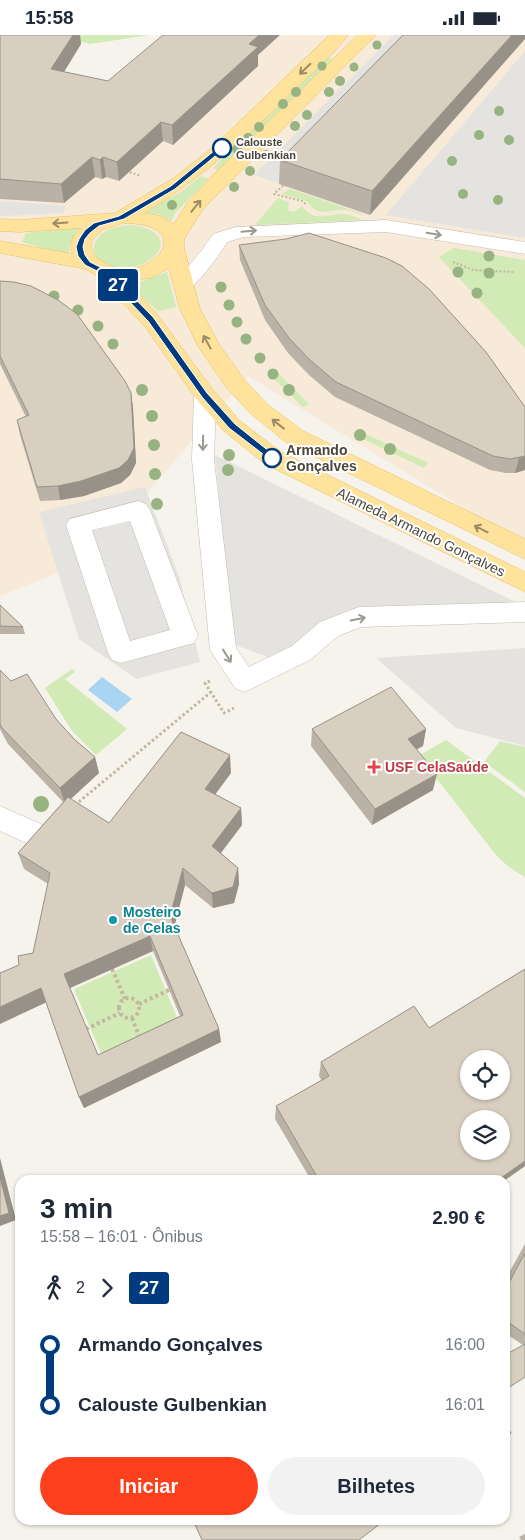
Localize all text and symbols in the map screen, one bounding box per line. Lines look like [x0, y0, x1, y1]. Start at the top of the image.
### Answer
text: 15:58 [25, 7, 74, 28]
one-way arrow [299, 63, 311, 75]
place label: Calouste Gulbenkian [236, 136, 296, 161]
marker: Calouste Gulbenkian [212, 138, 232, 158]
one-way arrow [191, 200, 202, 213]
one-way arrow [52, 219, 68, 228]
one-way arrow [240, 226, 256, 236]
one-way arrow [425, 229, 441, 239]
line badge: 27 [96, 269, 140, 301]
text: 27 [108, 275, 128, 295]
one-way arrow [202, 335, 211, 350]
one-way arrow [272, 419, 285, 430]
one-way arrow [199, 435, 208, 451]
place label: Armando Gonçalves [286, 442, 357, 474]
marker: Armando Gonçalves [262, 448, 282, 468]
street label: Alameda Armando Gonçalves [334, 484, 508, 580]
one-way arrow [474, 524, 489, 533]
one-way arrow [350, 614, 366, 623]
one-way arrow [222, 649, 233, 663]
place label: USF CelaSaúde [385, 759, 489, 775]
marker: USF CelaSaúde [367, 760, 381, 774]
place label: Mosteiro de Celas [123, 904, 181, 936]
marker: Mosteiro de Celas [107, 914, 119, 926]
map controls [460, 1050, 510, 1160]
button: locate [460, 1050, 510, 1100]
button: layers [460, 1110, 510, 1160]
text: 3 min [40, 1193, 113, 1224]
text: 2.90 € [432, 1207, 485, 1228]
text: 15:58 – 16:01 · Ônibus [40, 1228, 203, 1245]
icon: walk [40, 1274, 68, 1302]
icon: forward [93, 1274, 121, 1302]
text: 27 [139, 1278, 159, 1298]
text: 2 [76, 1279, 85, 1296]
text: Armando Gonçalves [78, 1334, 263, 1355]
text: 16:00 [445, 1336, 485, 1353]
text: Calouste Gulbenkian [78, 1394, 267, 1415]
text: 16:01 [445, 1396, 485, 1413]
button: Iniciar [40, 1457, 258, 1515]
button: Bilhetes [268, 1457, 485, 1515]

